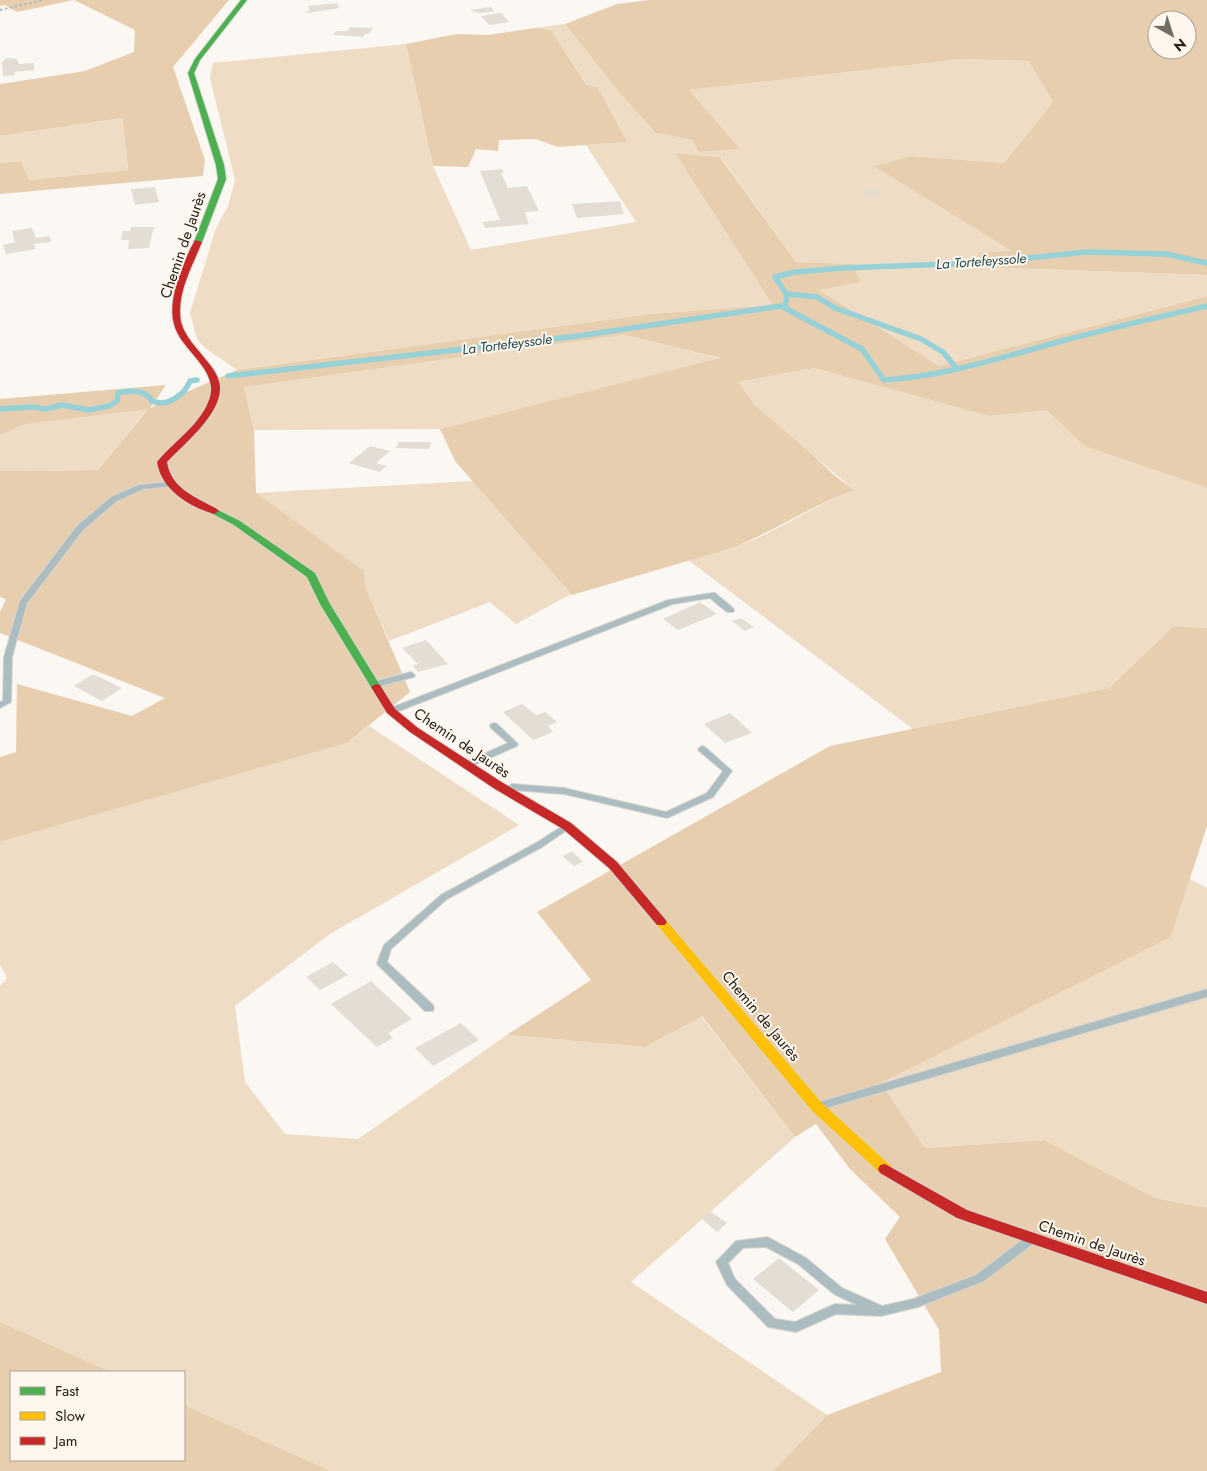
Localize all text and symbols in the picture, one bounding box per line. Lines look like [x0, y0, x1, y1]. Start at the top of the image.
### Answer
north arrow [1147, 10, 1197, 60]
text: N [1170, 34, 1191, 56]
street label: Chemin de Jaurès [154, 188, 212, 302]
water label: La Tortefeyssole [935, 248, 1027, 274]
water label: La Tortefeyssole [461, 329, 553, 359]
street label: Chemin de Jaurès [409, 703, 515, 783]
street label: Chemin de Jaurès [717, 966, 805, 1066]
street label: Chemin de Jaurès [1035, 1214, 1149, 1272]
legend [10, 1371, 185, 1461]
text: Fast [55, 1380, 79, 1402]
text: Slow [55, 1405, 86, 1427]
text: Jam [53, 1430, 78, 1452]

